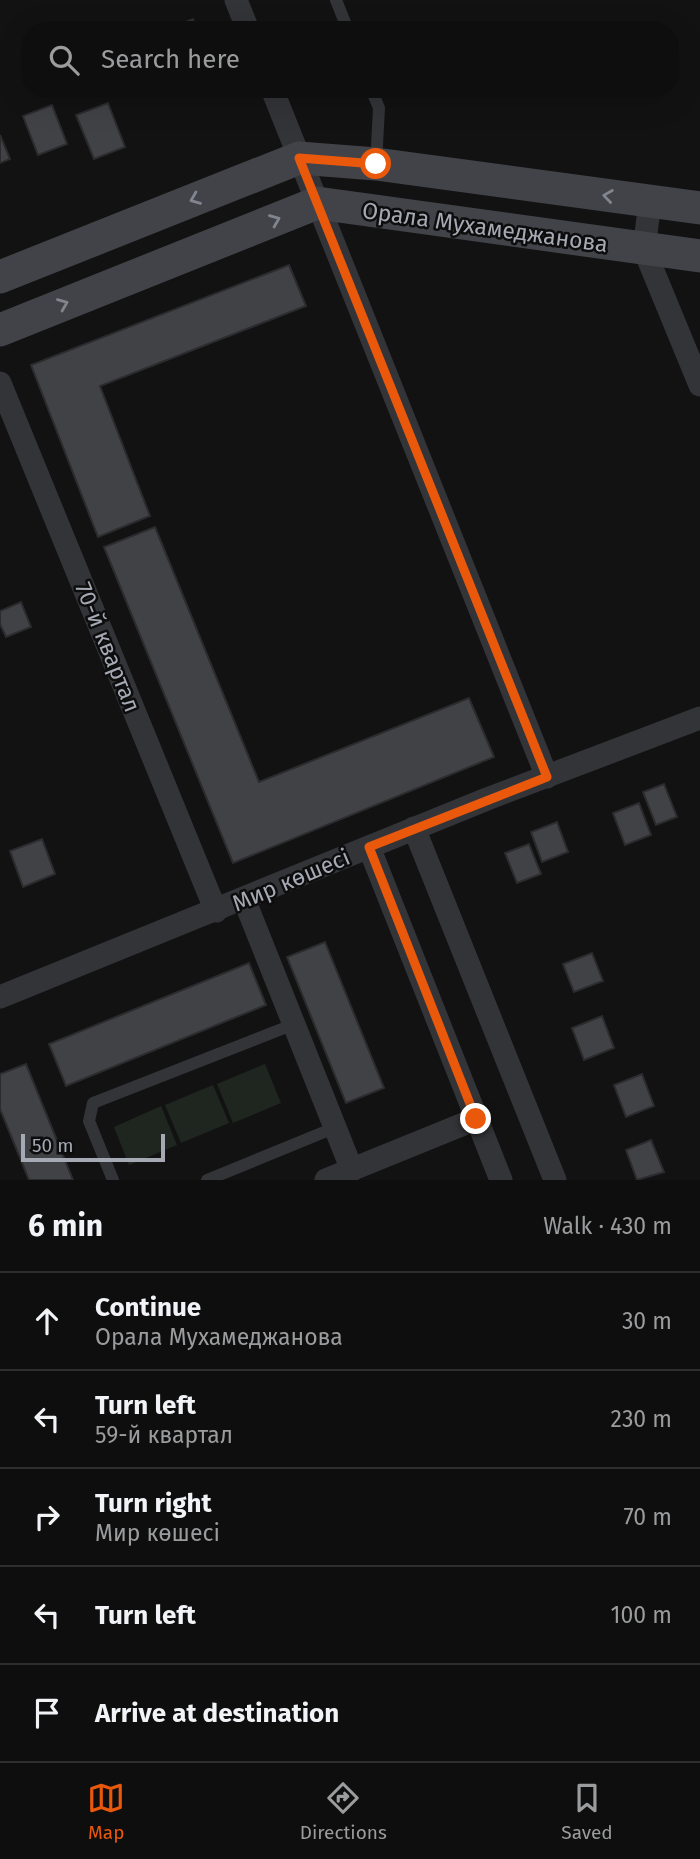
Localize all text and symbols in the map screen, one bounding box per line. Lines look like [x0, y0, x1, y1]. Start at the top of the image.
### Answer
search box [21, 21, 679, 98]
icon: search [45, 41, 83, 79]
text: Search here [101, 44, 240, 75]
route start [360, 148, 391, 179]
one-way arrow [602, 189, 614, 204]
one-way arrow [190, 191, 202, 205]
street label: Орала Мухамеджанова [360, 196, 610, 258]
one-way arrow [268, 215, 280, 229]
one-way arrow [57, 299, 69, 313]
street label: 70-й квартал [69, 578, 147, 716]
street label: Мир көшесі [228, 843, 354, 917]
route end [460, 1103, 491, 1134]
scale bar [21, 1131, 164, 1163]
text: 50 m [32, 1134, 73, 1157]
text: 6 min [28, 1208, 103, 1244]
text: Walk · 430 m [543, 1212, 672, 1240]
text: Continue [95, 1292, 201, 1323]
icon: ahead [28, 1302, 66, 1340]
text: 30 m [622, 1307, 672, 1335]
text: Орала Мухамеджанова [95, 1323, 343, 1351]
text: Turn left [95, 1390, 196, 1421]
icon: left [28, 1400, 66, 1438]
text: 230 m [611, 1405, 672, 1433]
text: 59-й квартал [95, 1421, 233, 1449]
text: Turn right [95, 1488, 212, 1519]
icon: right [28, 1498, 66, 1536]
text: 70 m [623, 1503, 672, 1531]
text: Мир көшесі [95, 1519, 220, 1547]
icon: left [28, 1596, 66, 1634]
text: Turn left [95, 1600, 196, 1631]
text: 100 m [611, 1601, 672, 1629]
icon: arrive [28, 1694, 66, 1732]
text: Arrive at destination [95, 1698, 339, 1729]
tab: Map [87, 1779, 125, 1844]
tab: Directions [300, 1779, 387, 1844]
tab: Saved [561, 1779, 613, 1844]

